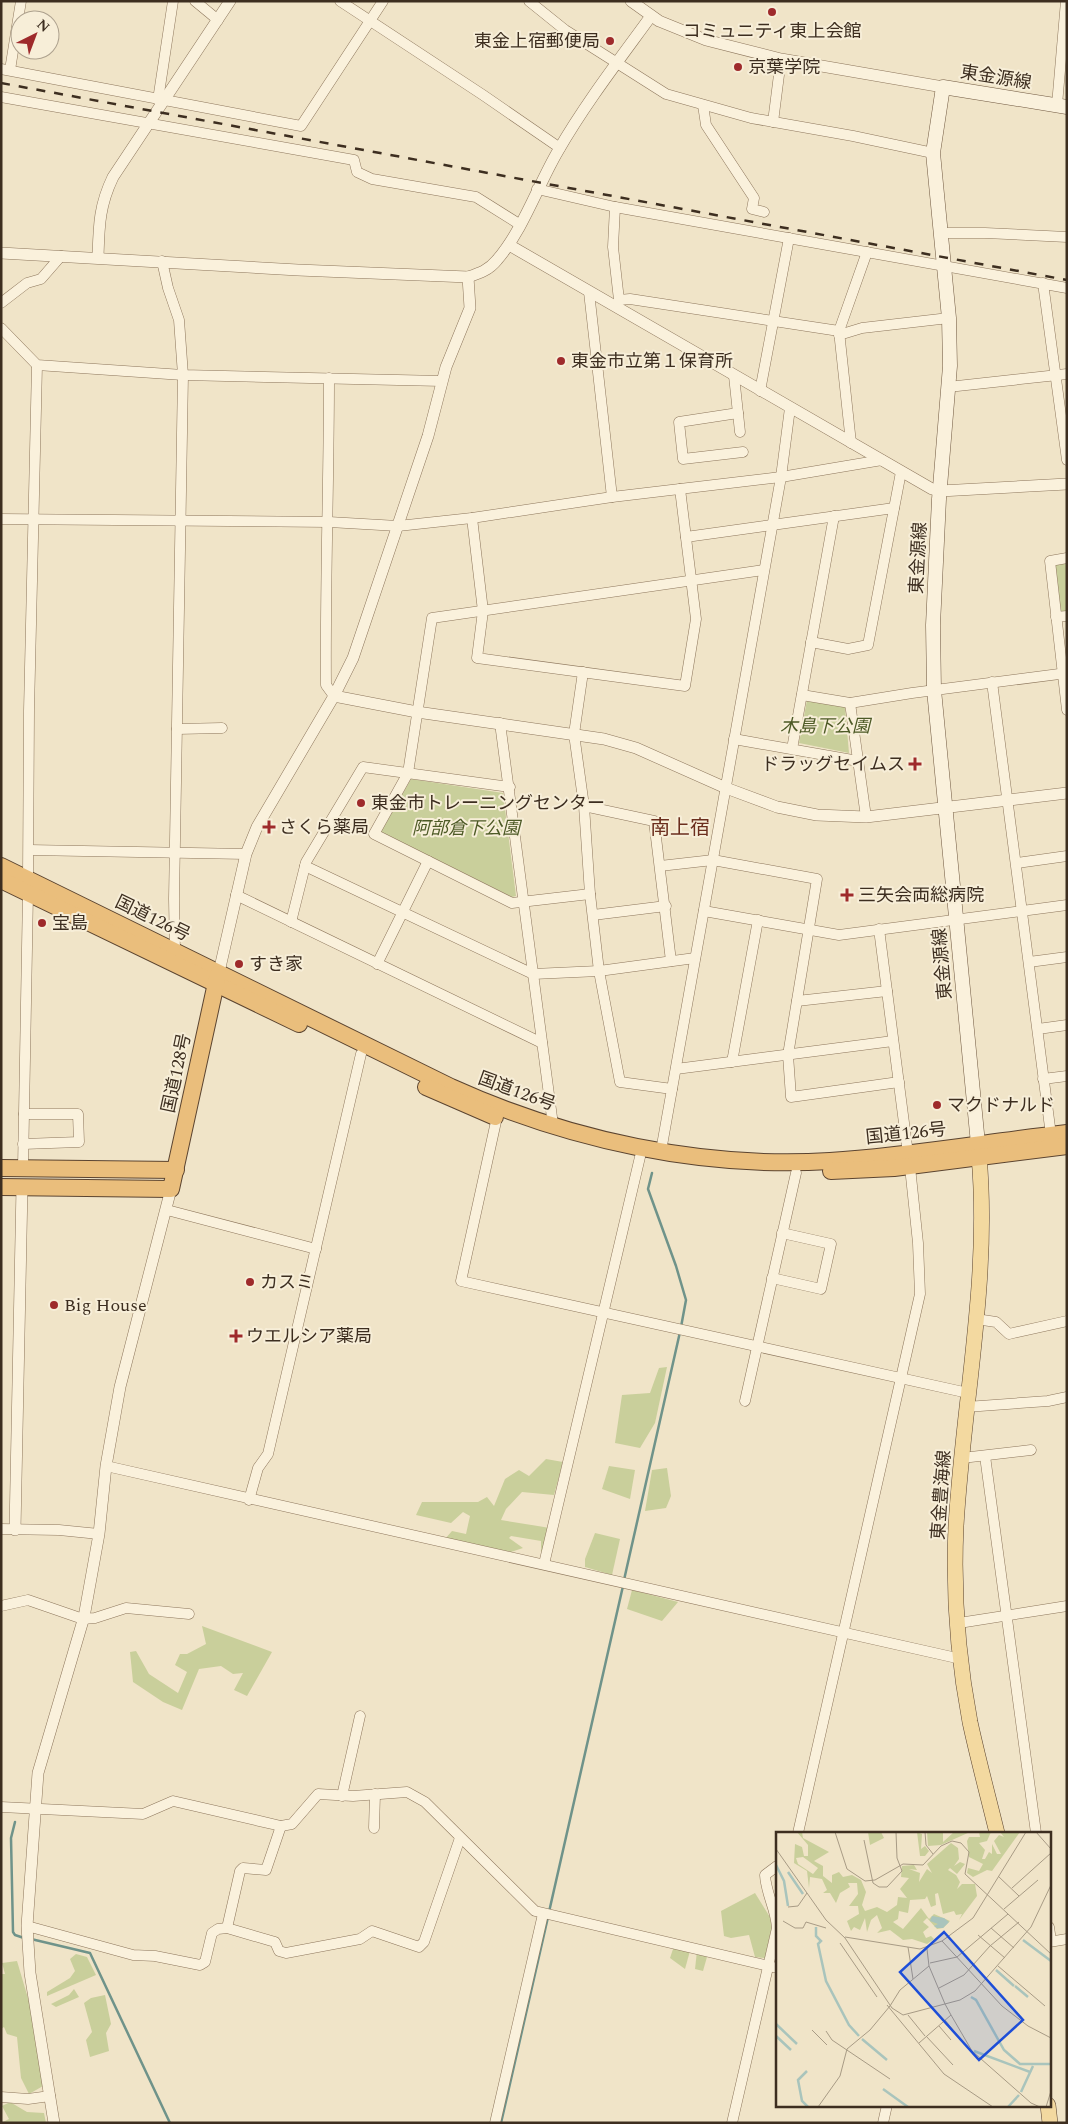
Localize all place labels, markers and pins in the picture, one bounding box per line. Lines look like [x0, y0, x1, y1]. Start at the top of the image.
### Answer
marker: コミュニティ東上会館 [766, 6, 778, 18]
place label: コミュニティ東上会館 [683, 18, 861, 45]
place label: 東金上宿郵便局 [474, 28, 600, 55]
marker: 東金上宿郵便局 [604, 35, 616, 47]
place label: 京葉学院 [748, 54, 820, 81]
marker: 京葉学院 [732, 61, 744, 73]
place label: 東金市立第１保育所 [571, 348, 733, 375]
marker: 東金市立第１保育所 [555, 355, 567, 367]
place label: ドラッグセイムス [761, 751, 905, 778]
marker: ドラッグセイムス [909, 758, 921, 770]
place label: 東金市トレーニングセンター [371, 790, 605, 817]
marker: 東金市トレーニングセンター [355, 797, 367, 809]
place label: さくら薬局 [279, 814, 369, 841]
marker: さくら薬局 [263, 821, 275, 833]
place label: 三矢会両総病院 [858, 882, 984, 909]
marker: 三矢会両総病院 [840, 888, 854, 902]
place label: 宝島 [52, 910, 88, 937]
marker: 宝島 [36, 917, 48, 929]
place label: すき家 [249, 951, 303, 978]
marker: すき家 [233, 958, 245, 970]
place label: マクドナルド [947, 1092, 1055, 1119]
marker: マクドナルド [931, 1099, 943, 1111]
place label: カスミ [260, 1269, 314, 1296]
marker: カスミ [244, 1276, 256, 1288]
place label: Big House [64, 1292, 147, 1319]
marker: Big House [48, 1299, 60, 1311]
place label: ウエルシア薬局 [246, 1323, 372, 1350]
marker: ウエルシア薬局 [230, 1330, 242, 1342]

